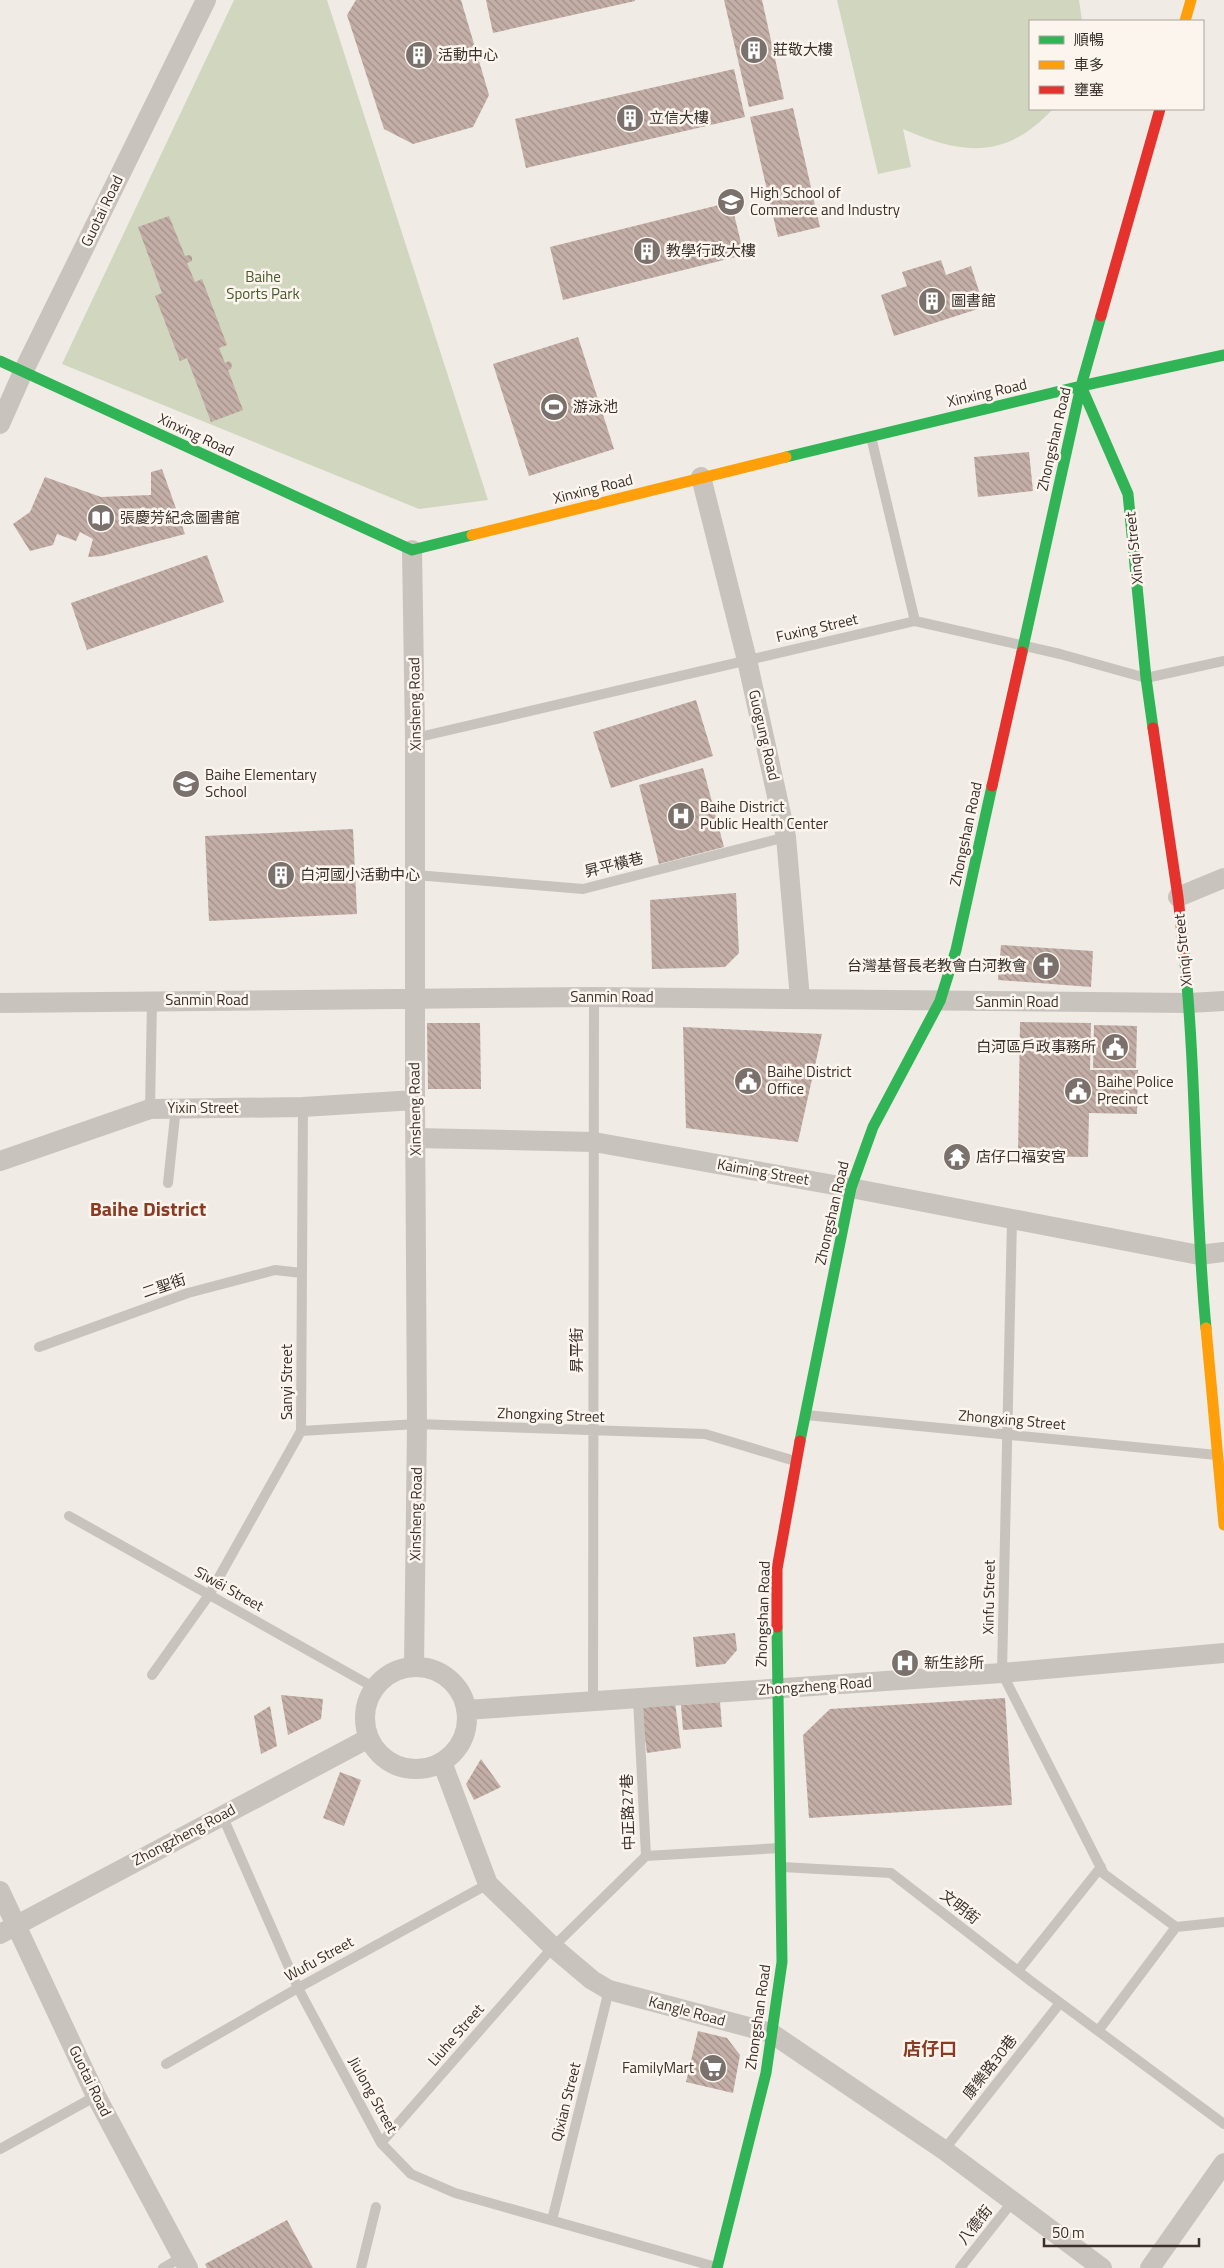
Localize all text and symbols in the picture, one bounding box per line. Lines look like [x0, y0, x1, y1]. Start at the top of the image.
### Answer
legend [1029, 20, 1204, 110]
text: 順暢 [1074, 28, 1104, 51]
building icon: 莊敬大樓 [739, 35, 769, 65]
place label: 莊敬大樓 [773, 38, 833, 61]
building icon: 活動中心 [404, 40, 434, 70]
place label: 活動中心 [438, 43, 498, 66]
text: 車多 [1074, 53, 1104, 76]
text: 壅塞 [1074, 78, 1104, 101]
building icon: 立信大樓 [615, 103, 645, 133]
place label: 立信大樓 [649, 106, 709, 129]
street label: Guotai Road [74, 171, 129, 250]
place label: High School of Commerce and Industry [750, 181, 900, 221]
school or university icon: High School of Commerce and Industry [716, 187, 746, 217]
building icon: 教學行政大樓 [632, 236, 662, 266]
place label: 教學行政大樓 [666, 239, 756, 262]
park label: Baihe Sports Park [226, 265, 300, 305]
building icon: 圖書館 [917, 286, 947, 316]
place label: 圖書館 [951, 289, 996, 312]
street label: Xinxing Road [945, 372, 1029, 413]
street label: Zhongshan Road [1030, 385, 1077, 493]
sports icon: 游泳池 [539, 392, 569, 422]
place label: 游泳池 [573, 395, 618, 418]
street label: Xinxing Road [154, 407, 238, 462]
street label: Xinxing Road [551, 468, 635, 510]
library icon: 張慶芳紀念圖書館 [86, 503, 116, 533]
place label: 張慶芳紀念圖書館 [120, 506, 240, 529]
street label: Xinqi Street [1118, 510, 1149, 585]
street label: Fuxing Street [774, 607, 861, 648]
street label: Xinsheng Road [402, 657, 427, 751]
street label: Guogung Road [743, 687, 786, 782]
place label: Baihe Elementary School [205, 763, 317, 803]
school or university icon: Baihe Elementary School [171, 769, 201, 799]
street label: Zhongshan Road [943, 780, 988, 888]
place label: Baihe District Public Health Center [700, 795, 828, 835]
hospital icon: Baihe District Public Health Center [666, 801, 696, 831]
street label: 昇平橫巷 [582, 846, 646, 883]
building icon: 白河國小活動中心 [266, 860, 296, 890]
place label: 白河國小活動中心 [300, 863, 420, 886]
street label: Xinqi Street [1167, 912, 1198, 987]
church icon: 台灣基督長老教會白河教會 [1031, 951, 1061, 981]
place label: 台灣基督長老教會白河教會 [847, 954, 1027, 977]
street label: Sanmin Road [570, 985, 654, 1008]
street label: Sanmin Road [165, 988, 249, 1011]
street label: Sanmin Road [975, 990, 1059, 1013]
public building icon: 白河區戶政事務所 [1100, 1032, 1130, 1062]
place label: 白河區戶政事務所 [976, 1035, 1096, 1058]
place label: Baihe District Office [767, 1060, 852, 1100]
street label: Xinsheng Road [402, 1062, 427, 1156]
public building icon: Baihe District Office [733, 1066, 763, 1096]
place label: Baihe Police Precinct [1097, 1070, 1174, 1110]
public building icon: Baihe Police Precinct [1063, 1076, 1093, 1106]
street label: Yixin Street [167, 1096, 239, 1119]
temple icon: 店仔口福安宮 [942, 1142, 972, 1172]
place label: 店仔口福安宮 [976, 1145, 1066, 1168]
street label: Kaiming Street [715, 1152, 812, 1191]
street label: Zhongshan Road [808, 1159, 855, 1267]
district label: Baihe District [90, 1193, 206, 1224]
street label: 二聖街 [139, 1267, 189, 1304]
street label: 昇平街 [565, 1327, 588, 1373]
street label: Sanyi Street [275, 1343, 298, 1420]
street label: Zhongxing Street [497, 1401, 606, 1428]
street label: Zhongxing Street [957, 1403, 1067, 1436]
street label: Xinsheng Road [403, 1467, 428, 1561]
street label: Xinfu Street [976, 1559, 1001, 1634]
street label: Sìwéi Street [190, 1560, 269, 1617]
street label: Zhongshan Road [749, 1561, 776, 1667]
hospital icon: 新生診所 [890, 1648, 920, 1678]
place label: 新生診所 [924, 1651, 984, 1674]
street label: Zhongzheng Road [757, 1670, 873, 1701]
street label: 中正路27巷 [615, 1773, 640, 1851]
street label: Zhongzheng Road [128, 1798, 239, 1871]
street label: 文明街 [935, 1884, 985, 1930]
street label: Wufu Street [280, 1930, 358, 1987]
street label: Zhongshan Road [739, 1963, 776, 2071]
street label: Kangle Road [646, 1989, 728, 2032]
street label: Liuhe Street [422, 1998, 490, 2071]
street label: 康樂路30巷 [957, 2029, 1022, 2104]
district label: 店仔口 [903, 2035, 957, 2062]
street label: Guotai Road [63, 2041, 118, 2120]
street label: Jiulong Street [343, 2052, 404, 2138]
supermarket icon: FamilyMart [698, 2053, 728, 2083]
place label: FamilyMart [622, 2056, 695, 2079]
street label: Qixian Street [545, 2059, 587, 2144]
street label: 八德街 [952, 2200, 998, 2249]
scale bar [1044, 2216, 1199, 2248]
text: 50 m [1052, 2221, 1085, 2244]

